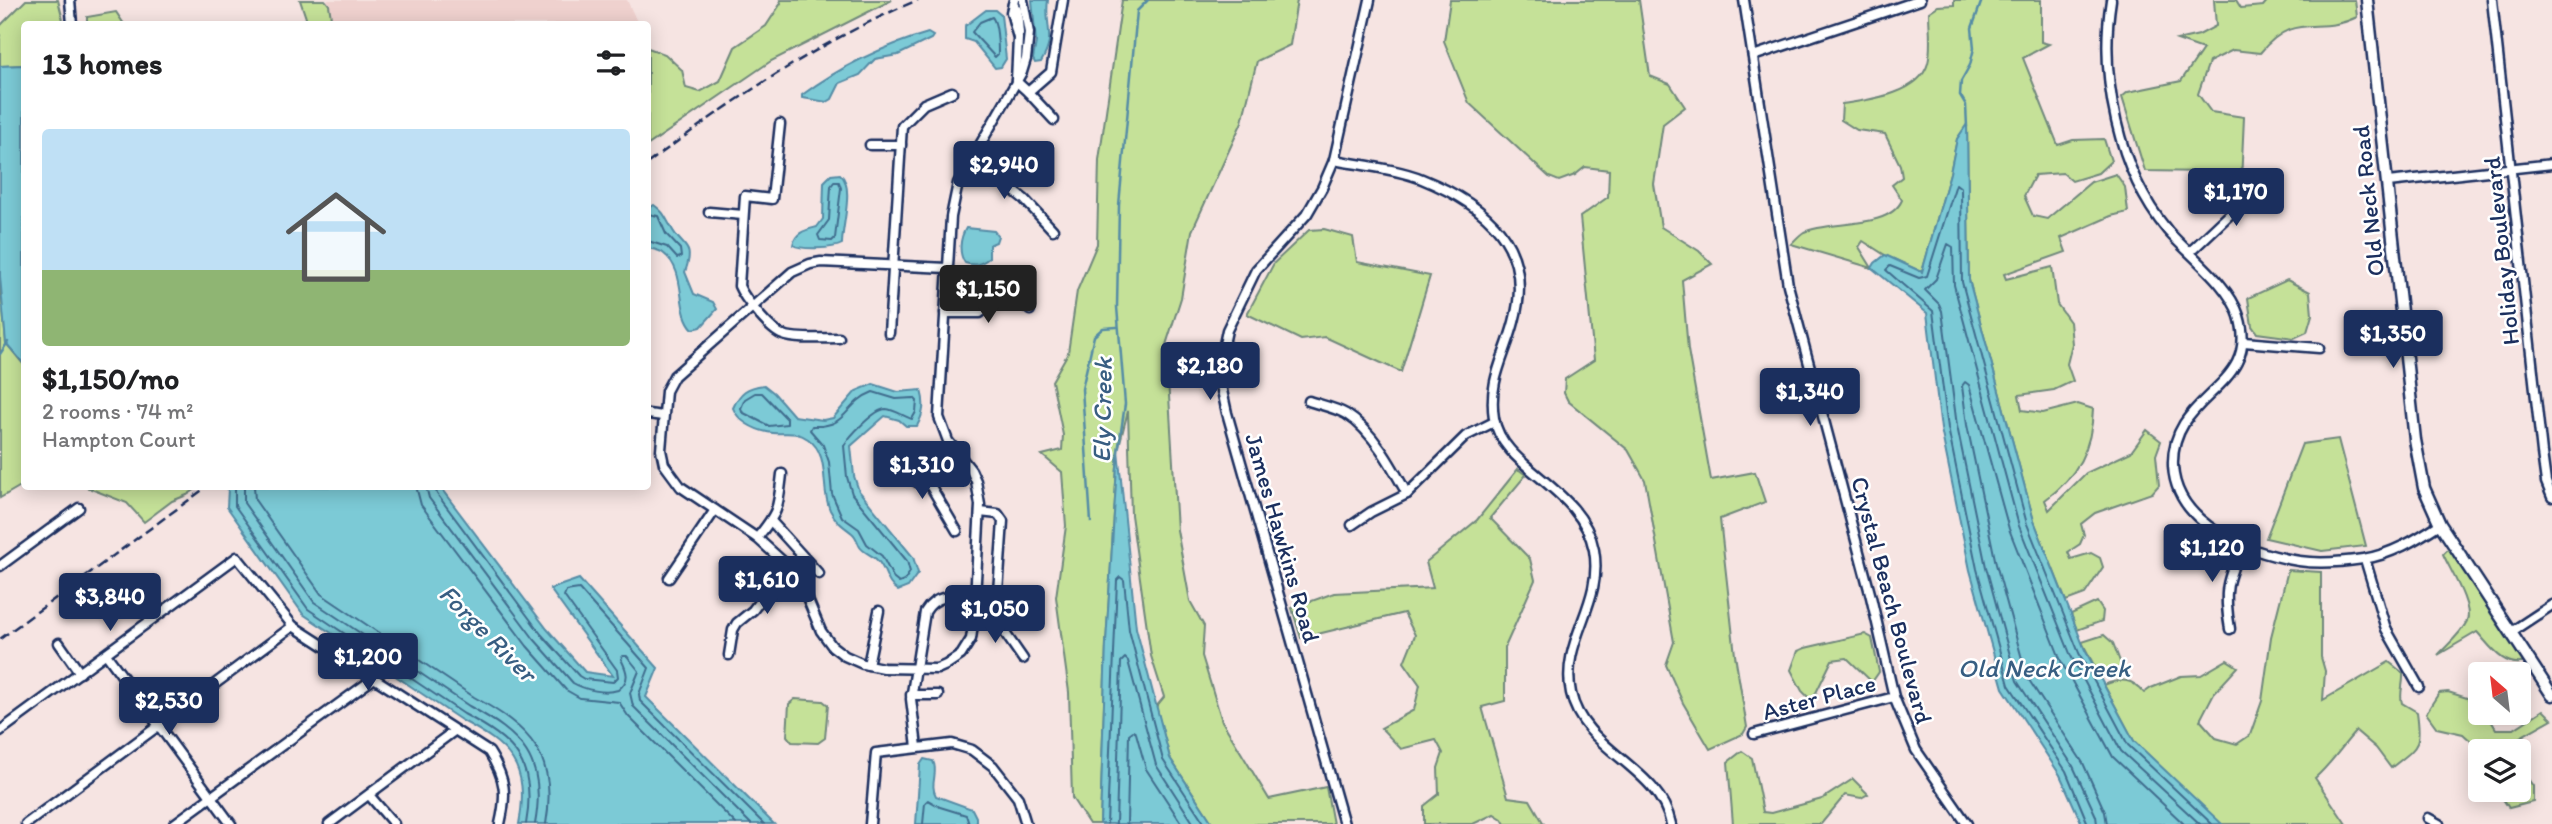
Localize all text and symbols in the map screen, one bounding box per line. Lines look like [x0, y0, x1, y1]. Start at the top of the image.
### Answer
icon: filters [592, 44, 630, 82]
text: 13 homes [42, 45, 162, 82]
street label: Old Neck Road [2346, 124, 2390, 278]
pin: $2,940 [947, 142, 1061, 201]
text: $2,940 [969, 150, 1039, 178]
street label: Holiday Boulevard [2477, 155, 2525, 347]
pin: $1,170 [2179, 168, 2293, 228]
icon: home [273, 174, 399, 300]
text: $1,170 [2204, 177, 2268, 205]
pin: $1,150 [931, 266, 1045, 325]
text: $1,150 [956, 274, 1020, 302]
pin: $1,350 [2336, 310, 2450, 370]
text: $1,350 [2360, 319, 2426, 347]
pin: $2,180 [1153, 342, 1267, 402]
text: $2,180 [1177, 351, 1243, 379]
water label: Ely Creek [1085, 356, 1119, 463]
text: $1,150/mo [42, 360, 179, 397]
pin: $1,340 [1753, 368, 1867, 428]
text: $1,340 [1776, 377, 1844, 405]
text: 2 rooms · 74 m² [42, 397, 194, 425]
text: Hampton Court [42, 425, 196, 453]
street label: James Hawkins Road [1239, 430, 1327, 646]
pin: $1,310 [865, 442, 979, 501]
text: $1,310 [889, 450, 955, 478]
street label: Crystal Beach Boulevard [1845, 473, 1939, 727]
pin: $1,120 [2155, 524, 2269, 584]
text: $1,120 [2180, 533, 2244, 561]
pin: $1,610 [710, 556, 824, 616]
text: $1,610 [735, 565, 799, 593]
pin: $3,840 [53, 574, 167, 633]
water label: Forge River [432, 577, 545, 690]
text: $3,840 [75, 582, 145, 610]
pin: $1,050 [938, 586, 1052, 645]
text: $1,050 [961, 594, 1029, 622]
pin: $1,200 [311, 634, 425, 693]
text: $1,200 [334, 642, 402, 670]
water label: Old Neck Creek [1958, 652, 2132, 684]
north arrow [2468, 662, 2530, 724]
map controls [2468, 662, 2531, 802]
street label: Aster Place [1759, 668, 1879, 726]
pin: $2,530 [112, 678, 226, 737]
text: $2,530 [135, 686, 203, 714]
button: layers [2468, 739, 2531, 802]

